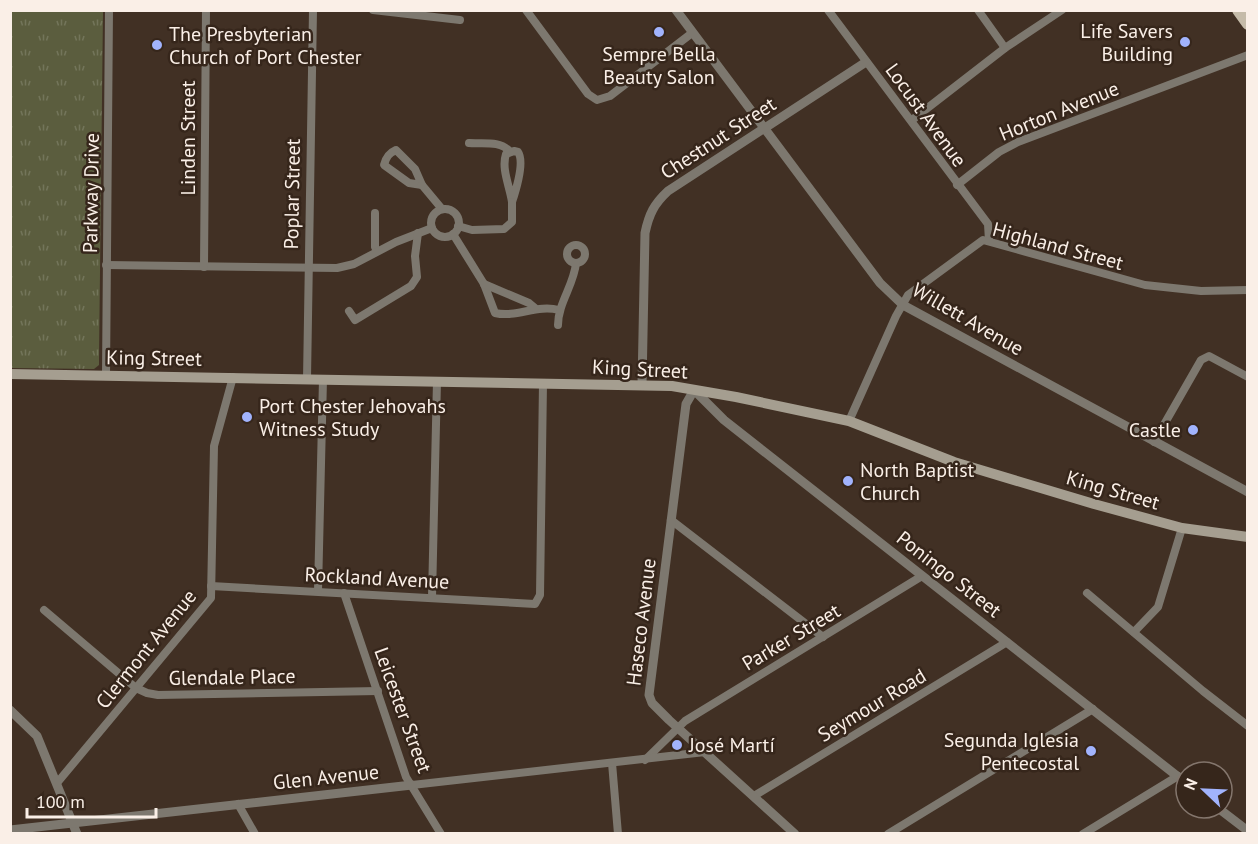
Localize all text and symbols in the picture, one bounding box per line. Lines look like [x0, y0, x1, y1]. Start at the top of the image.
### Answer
place label: Life Savers Building [1080, 18, 1173, 67]
place label: The Presbyterian Church of Port Chester [169, 21, 362, 70]
marker: Sempre Bella Beauty Salon [652, 25, 666, 39]
marker: Life Savers Building [1178, 35, 1192, 49]
marker: The Presbyterian Church of Port Chester [150, 38, 164, 52]
place label: Sempre Bella Beauty Salon [602, 41, 716, 90]
street label: Locust Avenue [880, 58, 972, 172]
street label: Horton Avenue [995, 75, 1123, 147]
street label: Linden Street [175, 80, 201, 195]
street label: Chestnut Street [655, 91, 781, 185]
street label: Parkway Drive [77, 133, 105, 253]
street label: Poplar Street [278, 138, 306, 250]
street label: Highland Street [990, 216, 1126, 276]
street label: Willett Avenue [908, 277, 1028, 361]
street label: King Street [106, 344, 202, 372]
street label: King Street [592, 354, 689, 384]
place label: Port Chester Jehovahs Witness Study [259, 393, 446, 442]
marker: Port Chester Jehovahs Witness Study [240, 410, 254, 424]
place label: Castle [1129, 417, 1181, 443]
marker: Castle [1186, 423, 1200, 437]
place label: North Baptist Church [860, 457, 975, 506]
street label: King Street [1063, 464, 1163, 516]
marker: North Baptist Church [841, 474, 855, 488]
street label: Poningo Street [891, 525, 1007, 623]
street label: Haseco Avenue [620, 557, 662, 687]
street label: Rockland Avenue [304, 561, 450, 595]
street label: Clermont Avenue [90, 584, 202, 714]
street label: Parker Street [737, 597, 845, 676]
street label: Leicester Street [368, 644, 438, 777]
street label: Seymour Road [813, 662, 931, 748]
street label: Glendale Place [168, 663, 296, 691]
place label: Segunda Iglesia Pentecostal [944, 727, 1079, 776]
place label: José Martí [688, 732, 775, 758]
marker: José Martí [670, 738, 684, 752]
marker: Segunda Iglesia Pentecostal [1084, 744, 1098, 758]
street label: Glen Avenue [272, 759, 380, 795]
north arrow [1174, 760, 1234, 820]
text: N [1179, 775, 1201, 793]
scale bar [27, 781, 156, 819]
text: 100 m [36, 790, 85, 813]

